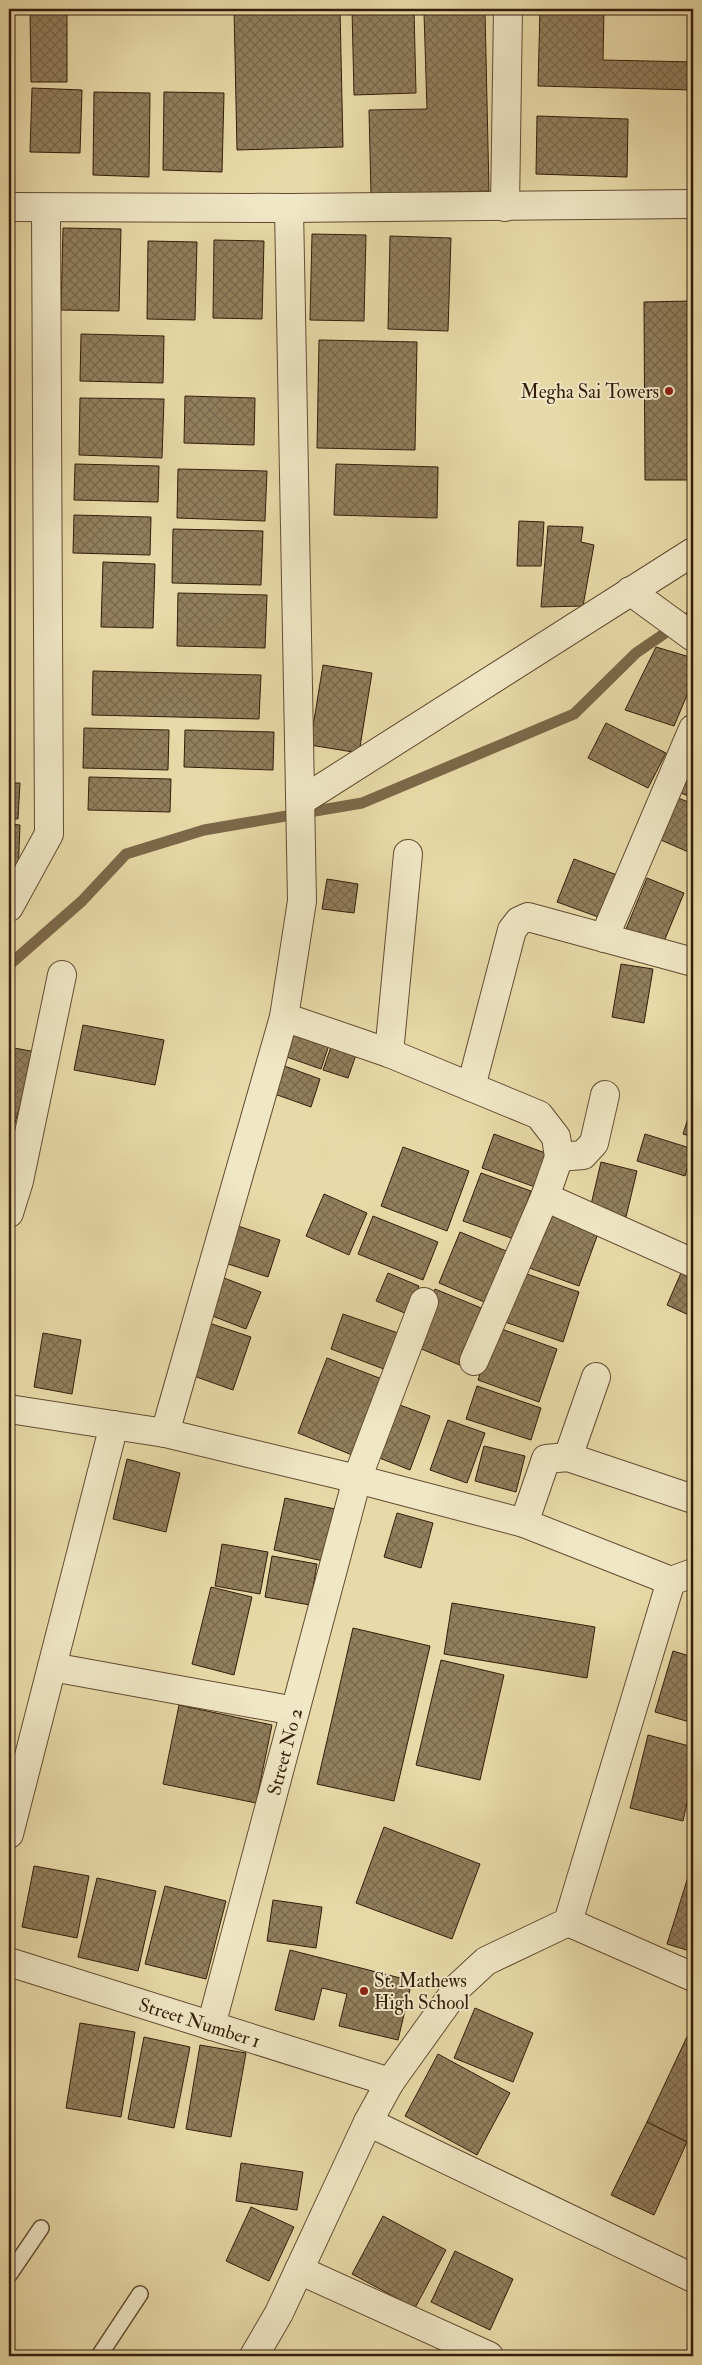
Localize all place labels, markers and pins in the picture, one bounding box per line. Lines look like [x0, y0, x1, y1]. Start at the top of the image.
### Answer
place label: Megha Sai Towers [521, 380, 659, 404]
marker: Megha Sai Towers [663, 385, 675, 397]
place label: St. Mathews High School [374, 1969, 469, 2015]
marker: St. Mathews High School [358, 1985, 370, 1997]

